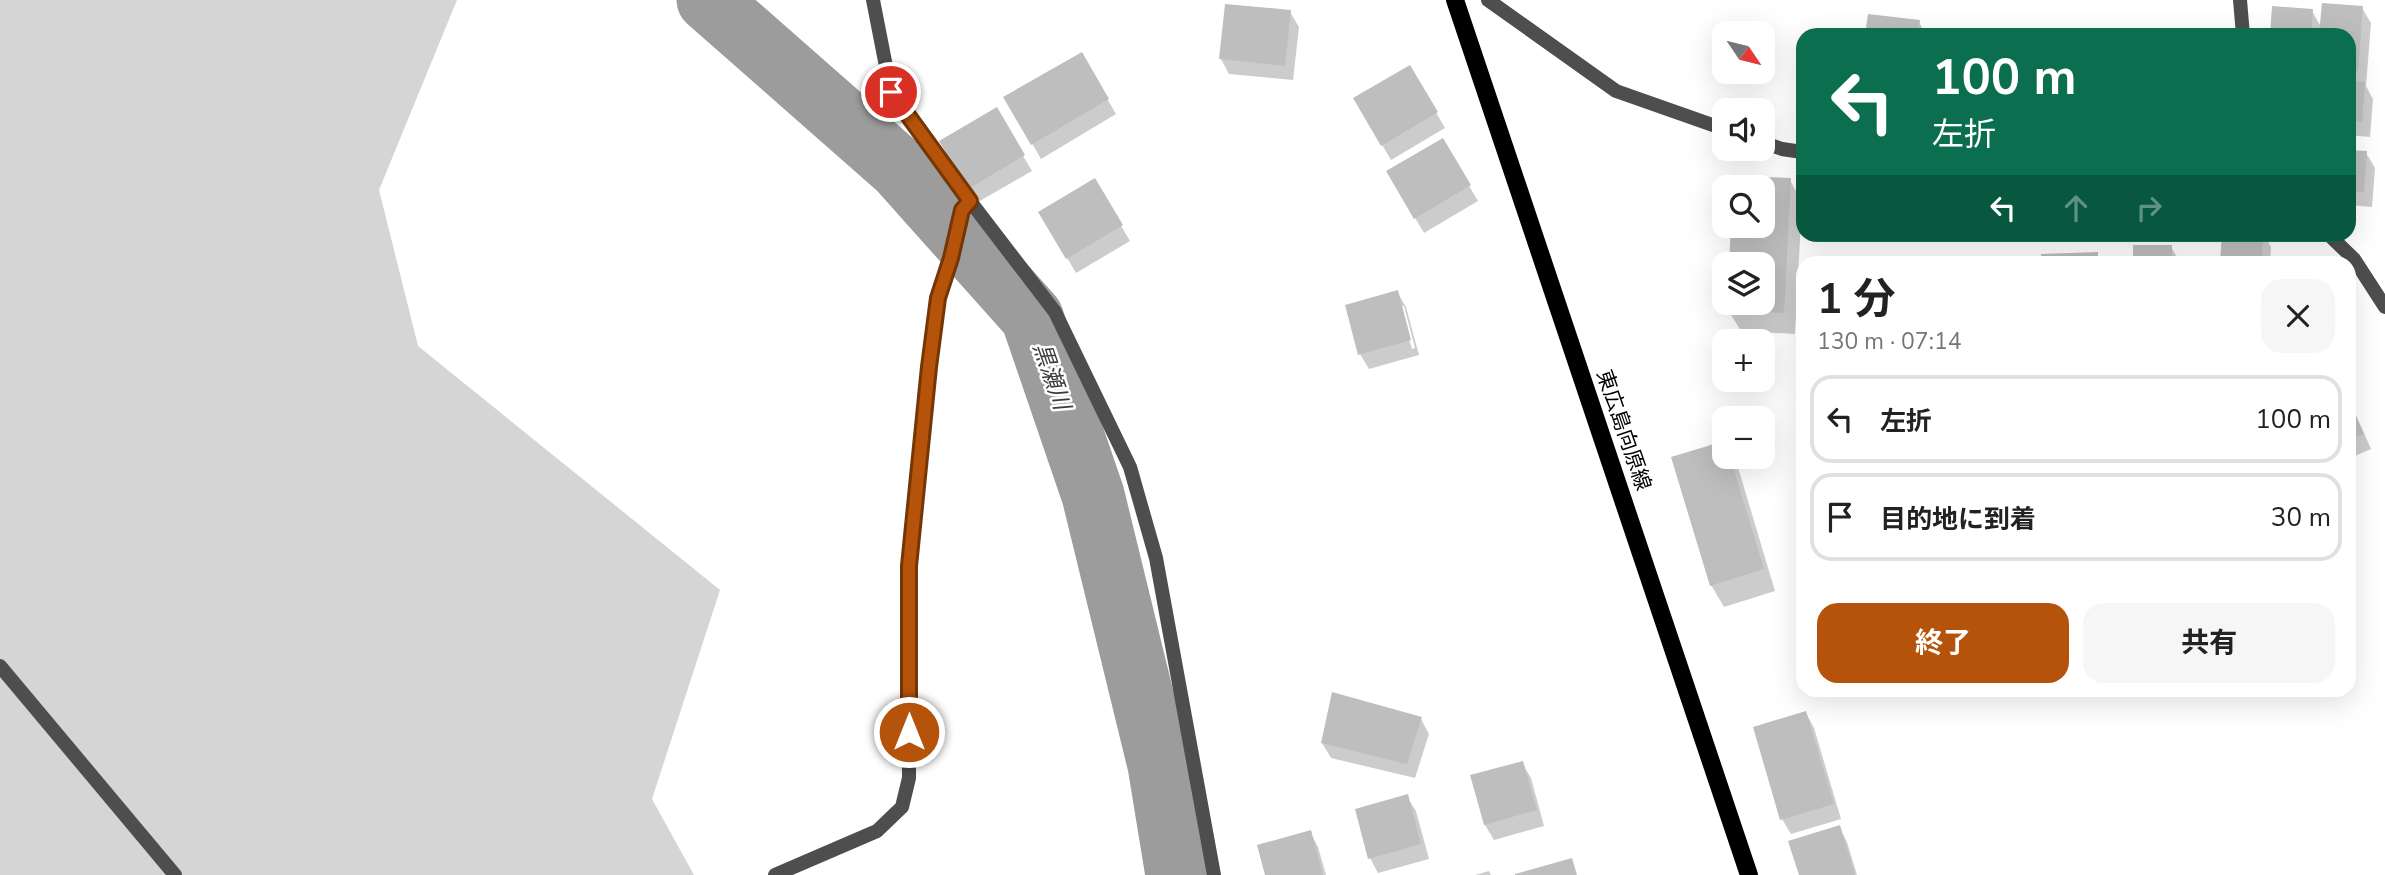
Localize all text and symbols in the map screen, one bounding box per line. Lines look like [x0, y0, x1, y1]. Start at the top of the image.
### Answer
north arrow [1712, 21, 1774, 84]
map controls [1712, 21, 1775, 469]
text: 100 m [1932, 44, 2076, 111]
icon: left [1817, 56, 1908, 147]
pin [861, 62, 921, 122]
icon: arrive [872, 73, 910, 111]
button: sound [1712, 98, 1775, 161]
text: 左折 [1932, 113, 1996, 156]
button: search [1712, 175, 1775, 238]
icon: left [1984, 189, 2022, 227]
icon: ahead [2057, 189, 2095, 227]
icon: right [2130, 189, 2168, 227]
button: layers [1712, 252, 1775, 315]
text: 1 分 [1817, 271, 1896, 328]
button: close [2261, 279, 2335, 353]
text: 130 m · 07:14 [1817, 326, 1962, 357]
button: + [1712, 329, 1775, 392]
water label: 黒瀬川 [1026, 338, 1078, 417]
street label: 東広島向原線 [1590, 366, 1658, 494]
icon: left [1821, 400, 1859, 438]
text: 100 m [2255, 402, 2331, 437]
text: 左折 [1880, 404, 1932, 439]
button: − [1712, 406, 1775, 469]
icon: arrive [1821, 498, 1859, 536]
text: 30 m [2271, 500, 2331, 535]
text: 目的地に到着 [1880, 502, 2036, 537]
button: 終了 [1817, 603, 2069, 683]
button: 共有 [2083, 603, 2335, 683]
position arrow [872, 695, 946, 769]

